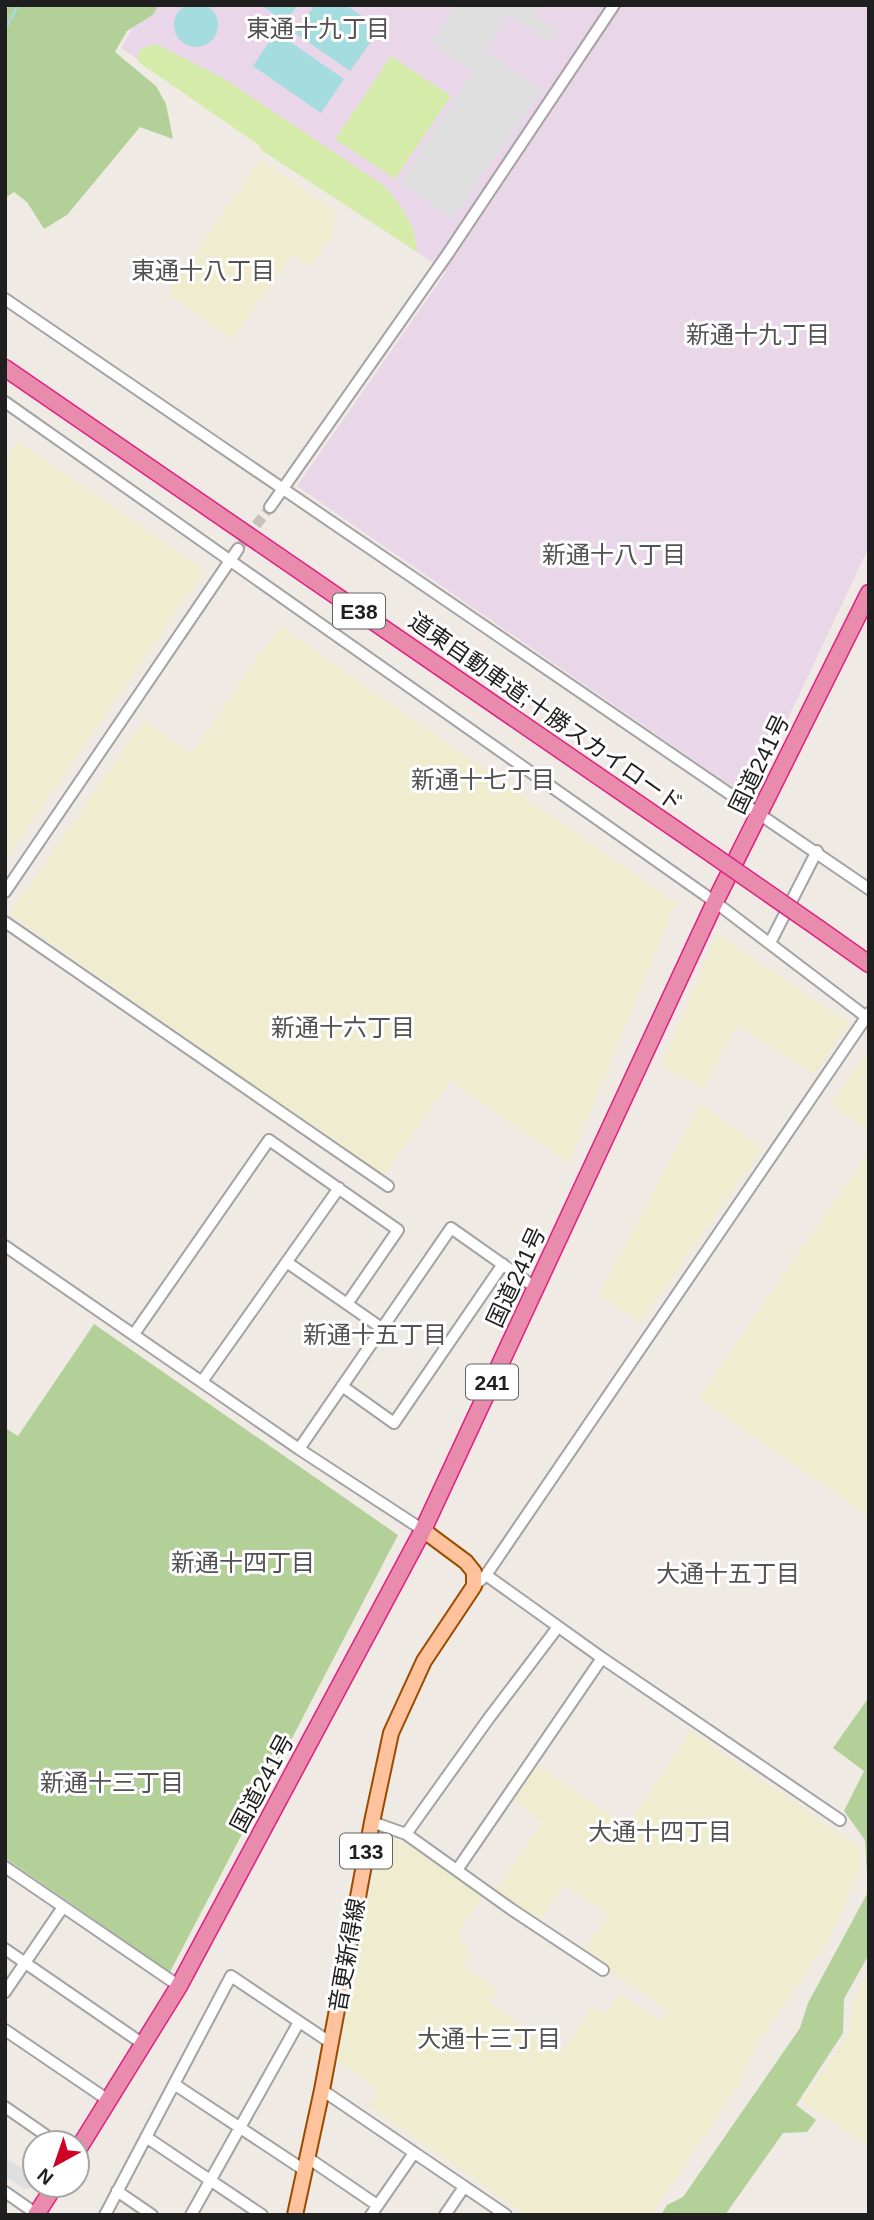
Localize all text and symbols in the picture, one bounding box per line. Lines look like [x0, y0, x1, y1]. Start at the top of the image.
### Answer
district label: 東通十九丁目 [246, 15, 390, 42]
district label: 東通十八丁目 [131, 257, 275, 284]
district label: 新通十九丁目 [686, 321, 830, 348]
district label: 新通十八丁目 [542, 541, 686, 568]
road number: E38 [333, 594, 385, 628]
street label: 道東自動車道;十勝スカイロード [404, 607, 688, 817]
street label: 国道241号 [724, 710, 794, 818]
district label: 新通十七丁目 [411, 766, 555, 793]
district label: 新通十六丁目 [271, 1014, 415, 1041]
street label: 国道241号 [482, 1223, 550, 1331]
district label: 新通十五丁目 [303, 1321, 447, 1348]
road number: 241 [466, 1364, 518, 1400]
district label: 新通十四丁目 [171, 1549, 315, 1576]
district label: 大通十五丁目 [656, 1560, 800, 1587]
street label: 国道241号 [225, 1729, 299, 1837]
district label: 新通十三丁目 [40, 1769, 184, 1796]
district label: 大通十四丁目 [588, 1818, 732, 1845]
road number: 133 [340, 1834, 392, 1868]
street label: 音更新得線 [324, 1896, 370, 2014]
district label: 大通十三丁目 [417, 2025, 561, 2052]
north arrow [21, 2129, 91, 2199]
text: N [33, 2164, 57, 2189]

